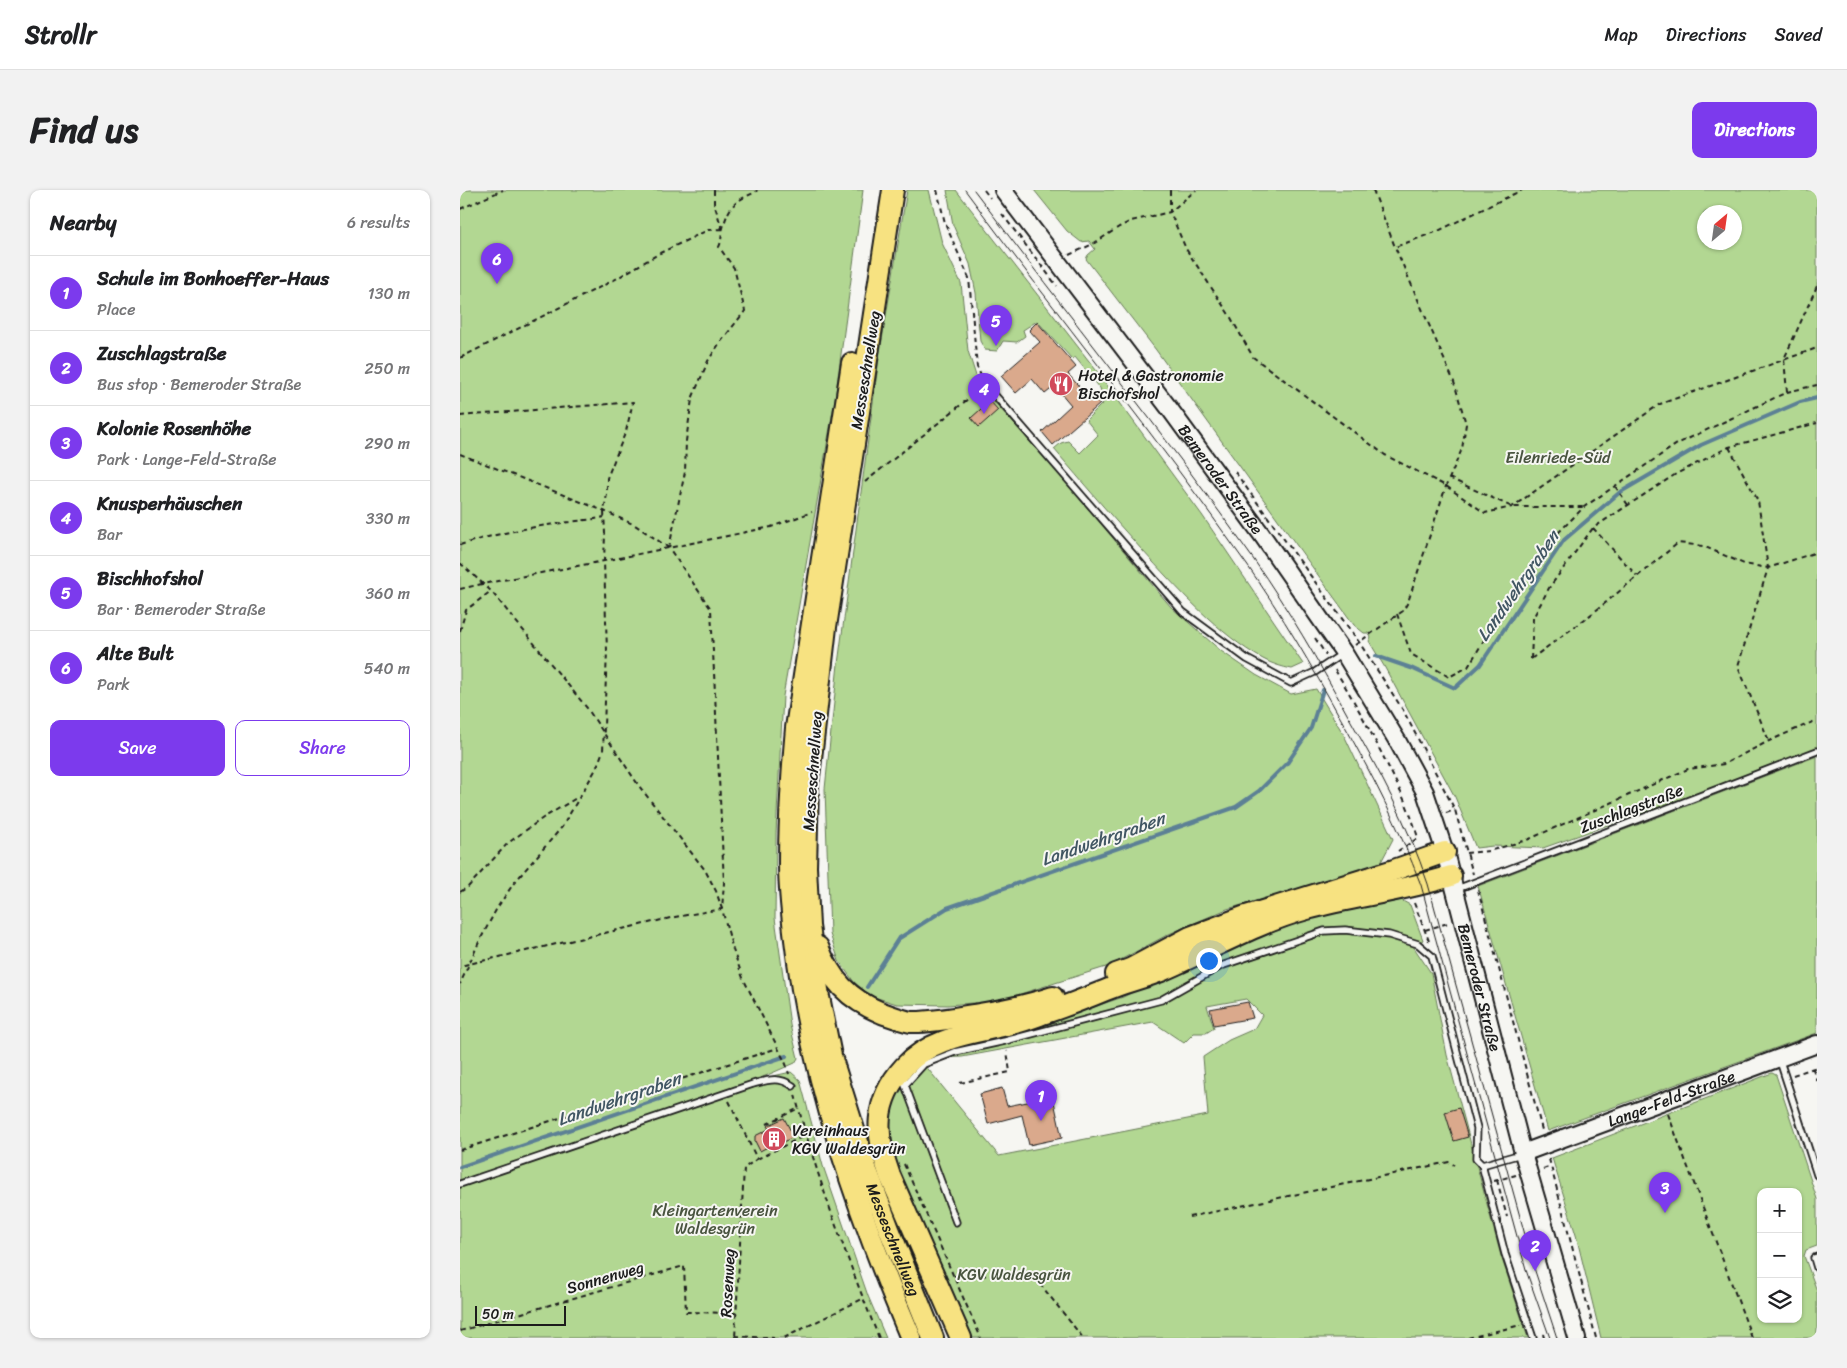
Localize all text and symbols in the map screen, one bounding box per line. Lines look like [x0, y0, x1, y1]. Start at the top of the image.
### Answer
text: Strollr [25, 14, 96, 56]
text: Map [1605, 19, 1638, 51]
text: Directions [1666, 19, 1747, 51]
text: Saved [1775, 19, 1822, 51]
text: Find us [30, 99, 138, 161]
button: Directions [1692, 102, 1817, 158]
text: Nearby [50, 204, 116, 242]
north arrow [1697, 205, 1742, 250]
text: 6 results [347, 208, 410, 237]
pin: 6 [481, 243, 513, 284]
text: Schule im Bonhoeffer-Haus [97, 262, 329, 295]
text: 1 [63, 279, 69, 308]
text: 130 m [368, 279, 410, 308]
text: Place [97, 295, 136, 324]
pin: 5 [980, 305, 1012, 346]
street label: Messeschnellweg [842, 309, 889, 432]
text: Zuschlagstraße [97, 337, 227, 370]
text: 2 [61, 354, 71, 383]
text: 250 m [364, 354, 410, 383]
place label: Hotel & Gastronomie Bischofshol [1078, 361, 1224, 408]
text: Bus stop · Bemeroder Straße [97, 370, 301, 399]
restaurant icon: Hotel & Gastronomie Bischofshol [1048, 371, 1074, 397]
pin: 4 [968, 373, 1000, 414]
text: Kolonie Rosenhöhe [97, 412, 251, 445]
street label: Bemeroder Straße [1170, 418, 1271, 541]
text: 3 [62, 429, 70, 458]
text: 290 m [364, 429, 410, 458]
park label: Eilenriede-Süd [1505, 443, 1612, 472]
text: Park · Lange-Feld-Straße [97, 445, 276, 474]
text: Knusperhäuschen [97, 487, 242, 520]
text: 4 [61, 504, 71, 533]
text: 330 m [366, 504, 410, 533]
text: Bar [97, 520, 122, 549]
water label: Landwehrgraben [1468, 522, 1569, 648]
text: Bischhofshol [97, 562, 203, 595]
text: 5 [61, 579, 71, 608]
text: 360 m [366, 579, 410, 608]
text: Bar · Bemeroder Straße [97, 595, 265, 624]
text: Alte Bult [97, 637, 174, 670]
text: 6 [61, 654, 71, 683]
text: 540 m [364, 654, 410, 683]
text: Park [97, 670, 130, 699]
street label: Messeschnellweg [794, 710, 831, 832]
button: Save [50, 720, 225, 776]
button: Share [235, 720, 410, 776]
street label: Zuschlagstraße [1575, 775, 1687, 842]
water label: Landwehrgraben [1037, 802, 1171, 875]
street label: Bemeroder Straße [1449, 920, 1510, 1055]
your location [1196, 948, 1222, 974]
water label: Landwehrgraben [553, 1062, 687, 1135]
street label: Lange-Feld-Straße [1603, 1062, 1739, 1135]
pin: 1 [1025, 1080, 1057, 1121]
place label: Vereinhaus KGV Waldesgrün [792, 1116, 906, 1163]
building icon: Vereinhaus KGV Waldesgrün [761, 1126, 787, 1152]
pin: 3 [1649, 1172, 1681, 1213]
street label: Messeschnellweg [858, 1178, 929, 1301]
map controls [1757, 1188, 1802, 1323]
button: + [1757, 1188, 1802, 1233]
park label: Kleingartenverein Waldesgrün [652, 1196, 778, 1243]
pin: 2 [1519, 1230, 1551, 1271]
button: − [1757, 1233, 1802, 1278]
street label: Rosenweg [711, 1248, 744, 1318]
street label: Sonnenweg [563, 1253, 647, 1302]
park label: KGV Waldesgrün [957, 1260, 1071, 1289]
button: layers [1757, 1278, 1802, 1323]
text: 50 m [482, 1302, 514, 1327]
scale bar [475, 1303, 566, 1326]

